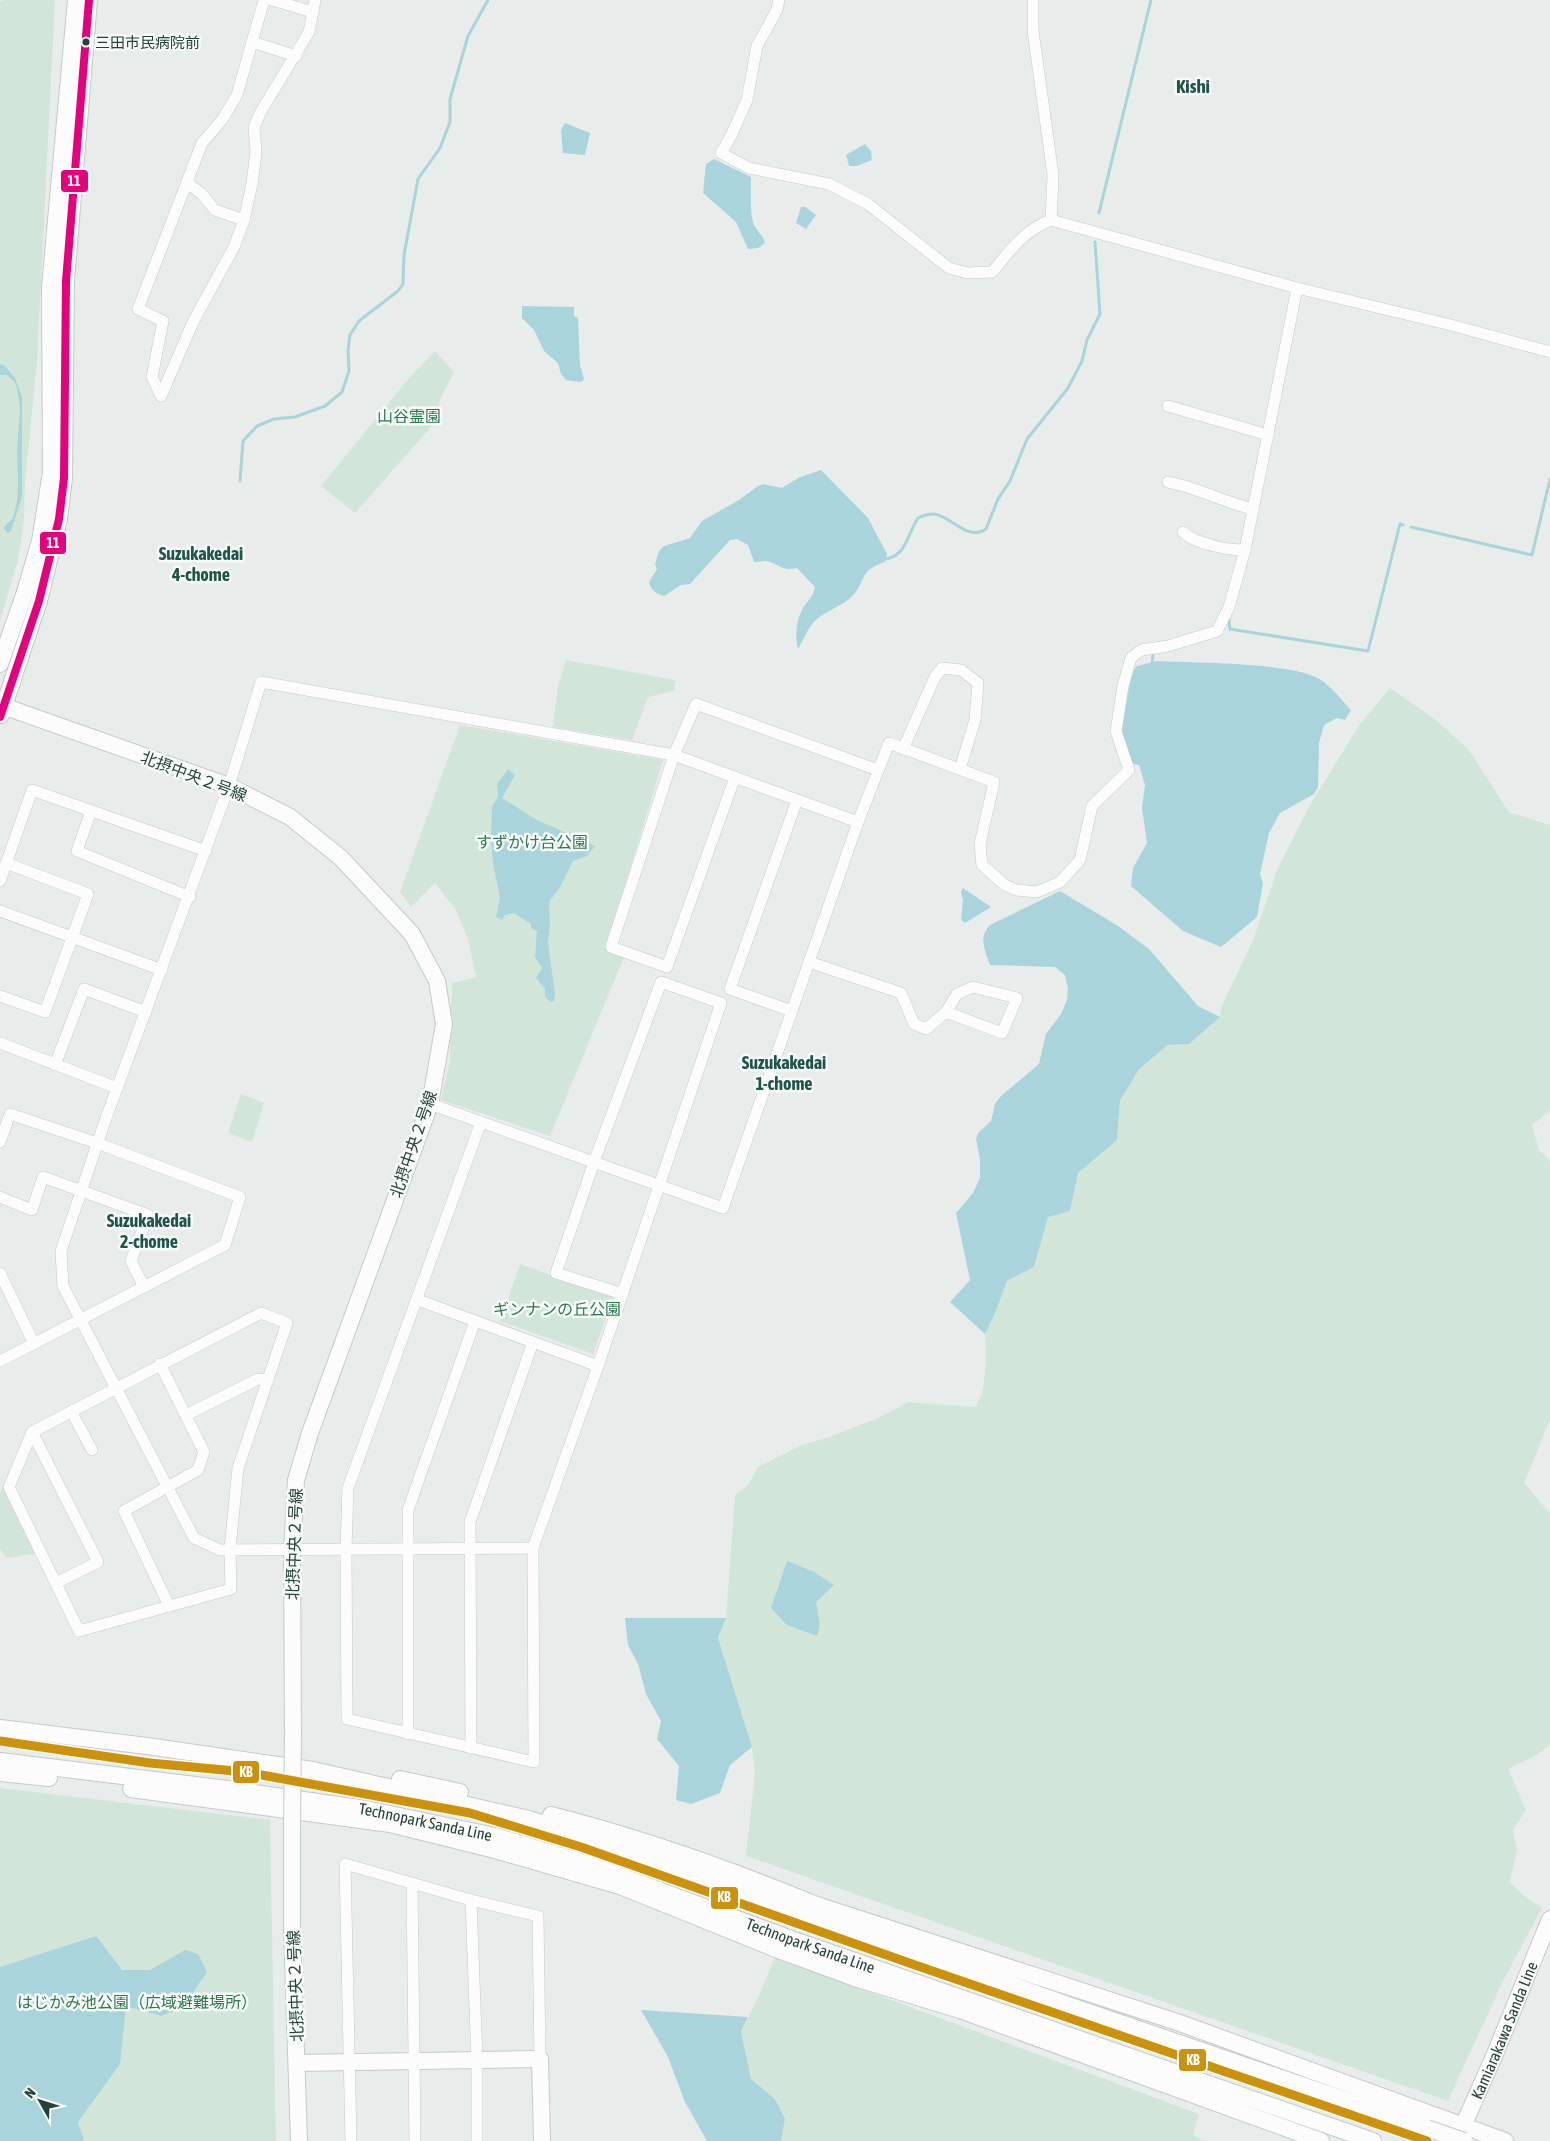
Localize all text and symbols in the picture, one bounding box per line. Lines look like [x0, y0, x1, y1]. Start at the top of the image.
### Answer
place label: 三田市民病院前 [95, 34, 200, 51]
marker: 三田市民病院前 [81, 37, 91, 47]
district label: Kishi [1176, 75, 1210, 97]
line badge: 11 [60, 169, 89, 193]
text: 11 [67, 173, 81, 189]
park label: 山谷霊園 [377, 407, 441, 425]
line badge: 11 [39, 531, 67, 555]
text: 11 [46, 535, 60, 551]
district label: Suzukakedai 4-chome [159, 543, 243, 585]
street label: 北摂中央２号線 [138, 748, 250, 804]
park label: すずかけ台公園 [476, 833, 588, 851]
district label: Suzukakedai 1-chome [742, 1052, 826, 1094]
street label: 北摂中央２号線 [386, 1088, 440, 1200]
district label: Suzukakedai 2-chome [107, 1210, 191, 1252]
park label: ギンナンの丘公園 [493, 1300, 621, 1318]
street label: 北摂中央２号線 [283, 1488, 305, 1600]
line badge: KB [232, 1760, 260, 1784]
text: KB [239, 1764, 253, 1780]
street label: Technopark Sanda Line [358, 1799, 494, 1844]
line badge: KB [710, 1886, 739, 1910]
text: KB [717, 1889, 731, 1905]
street label: Technopark Sanda Line [744, 1914, 877, 1976]
street label: 北摂中央２号線 [284, 1930, 306, 2042]
street label: Kamiarakawa Sanda Line [1467, 1959, 1541, 2102]
park label: はじかみ池公園（広域避難場所） [17, 1993, 257, 2011]
line badge: KB [1178, 2048, 1207, 2072]
text: KB [1186, 2052, 1200, 2068]
north arrow [15, 2076, 65, 2126]
text: N [21, 2085, 39, 2101]

